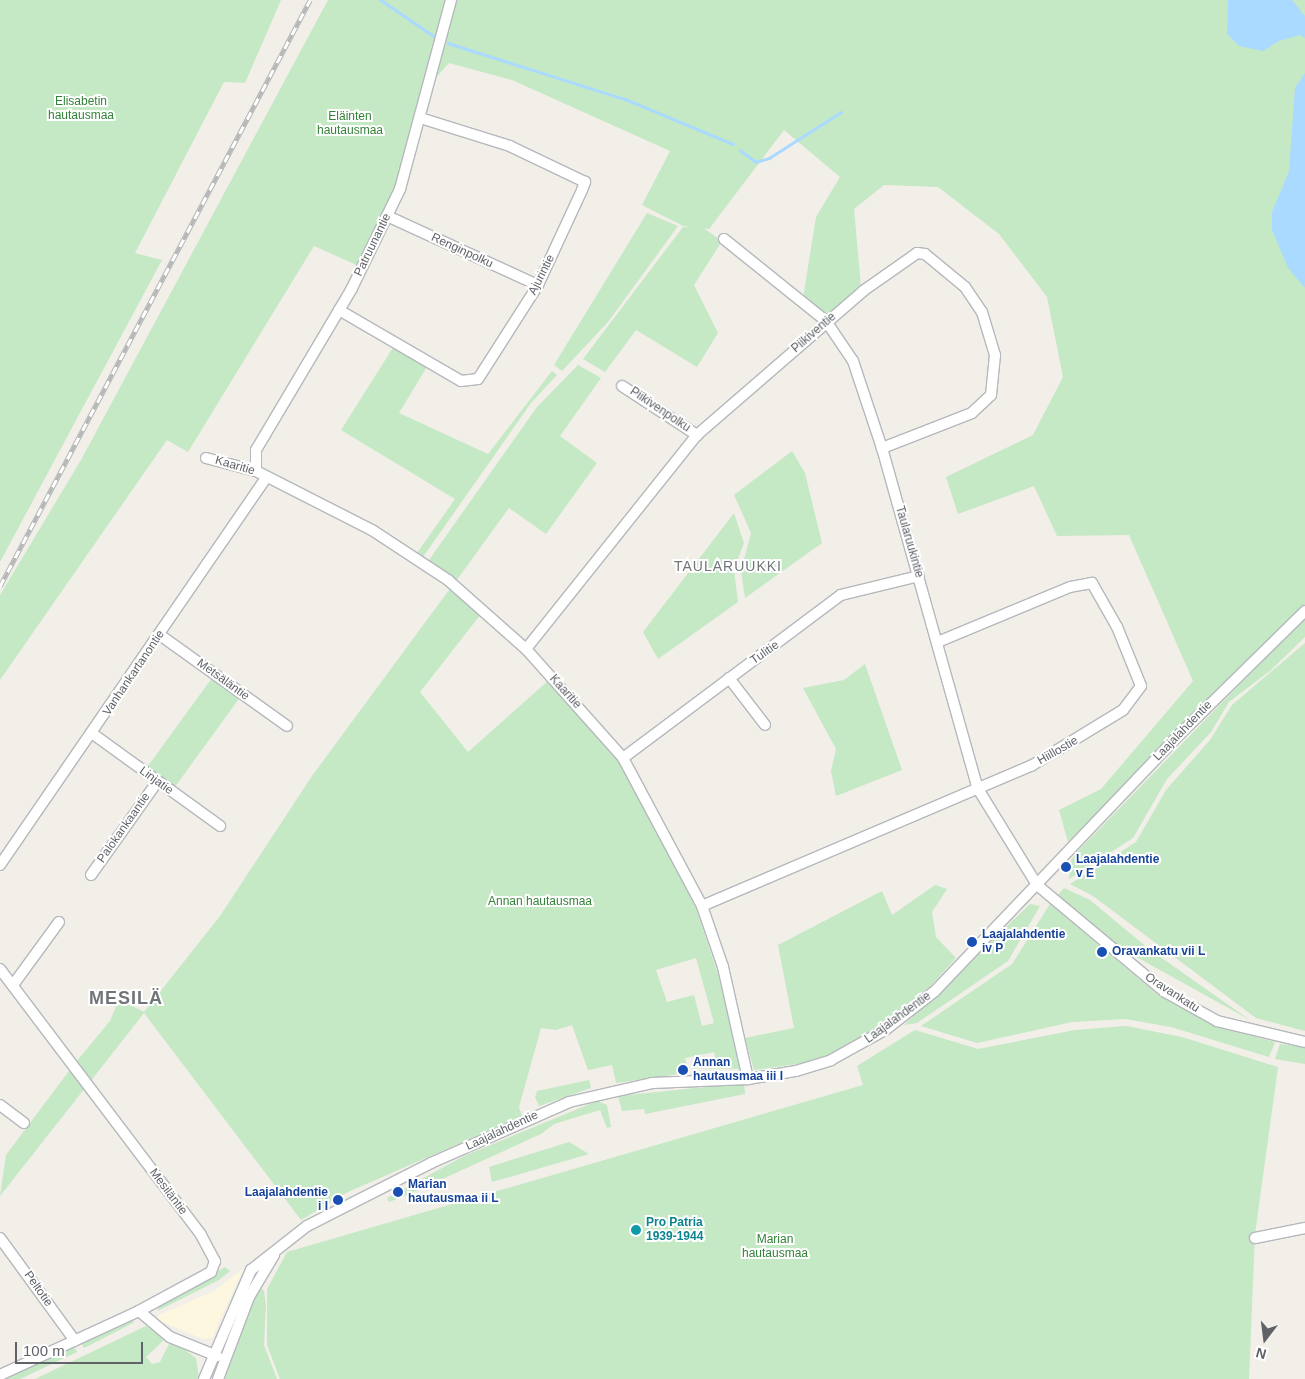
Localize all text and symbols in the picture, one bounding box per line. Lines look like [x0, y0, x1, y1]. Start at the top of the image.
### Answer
park label: Elisabetin hautausmaa [48, 95, 114, 123]
park label: Eläinten hautausmaa [317, 110, 383, 138]
street label: Patruunantie [352, 211, 394, 279]
street label: Renginpolku [429, 230, 495, 272]
street label: Ajurintie [526, 252, 558, 298]
street label: Piikiventie [789, 310, 839, 356]
street label: Piikivenpolku [627, 384, 693, 436]
street label: Kaaritie [213, 453, 257, 479]
street label: Taularuukintie [892, 504, 926, 580]
district label: TAULARUUKKI [673, 558, 783, 574]
street label: Vanhankartanontie [100, 628, 168, 718]
street label: Tulitie [748, 638, 782, 668]
street label: Metsäläntie [194, 656, 252, 704]
street label: Kaaritie [546, 672, 584, 712]
street label: Laajalahdentie [1151, 698, 1215, 764]
street label: Hiillostie [1035, 734, 1081, 768]
street label: Linjatie [136, 764, 176, 798]
street label: Palokankaantie [95, 790, 153, 866]
place label: Laajalahdentie v E [1076, 853, 1159, 881]
marker: Laajalahdentie v E [1060, 861, 1072, 873]
park label: Annan hautausmaa [488, 895, 592, 909]
place label: Laajalahdentie iv P [982, 928, 1065, 956]
marker: Laajalahdentie iv P [966, 936, 978, 948]
place label: Oravankatu vii L [1112, 945, 1205, 959]
marker: Oravankatu vii L [1096, 946, 1108, 958]
street label: Oravankatu [1142, 970, 1202, 1016]
district label: MESILÄ [88, 987, 164, 1009]
street label: Laajalahdentie [862, 989, 934, 1047]
place label: Annan hautausmaa iii I [693, 1056, 783, 1084]
marker: Annan hautausmaa iii I [677, 1064, 689, 1076]
street label: Laajalahdentie [464, 1108, 540, 1154]
street label: Mesiläntie [146, 1166, 190, 1218]
place label: Marian hautausmaa ii L [408, 1178, 499, 1206]
place label: Laajalahdentie i I [245, 1186, 328, 1214]
marker: Marian hautausmaa ii L [392, 1186, 404, 1198]
marker: Laajalahdentie i I [332, 1194, 344, 1206]
place label: Pro Patria 1939-1944 [646, 1216, 703, 1244]
marker: Pro Patria 1939-1944 [630, 1224, 642, 1236]
park label: Marian hautausmaa [742, 1233, 808, 1261]
street label: Peltotie [21, 1268, 55, 1310]
north arrow [1240, 1314, 1290, 1364]
scale bar [18, 1332, 145, 1364]
text: 100 m [23, 1342, 65, 1359]
text: N [1254, 1344, 1268, 1363]

